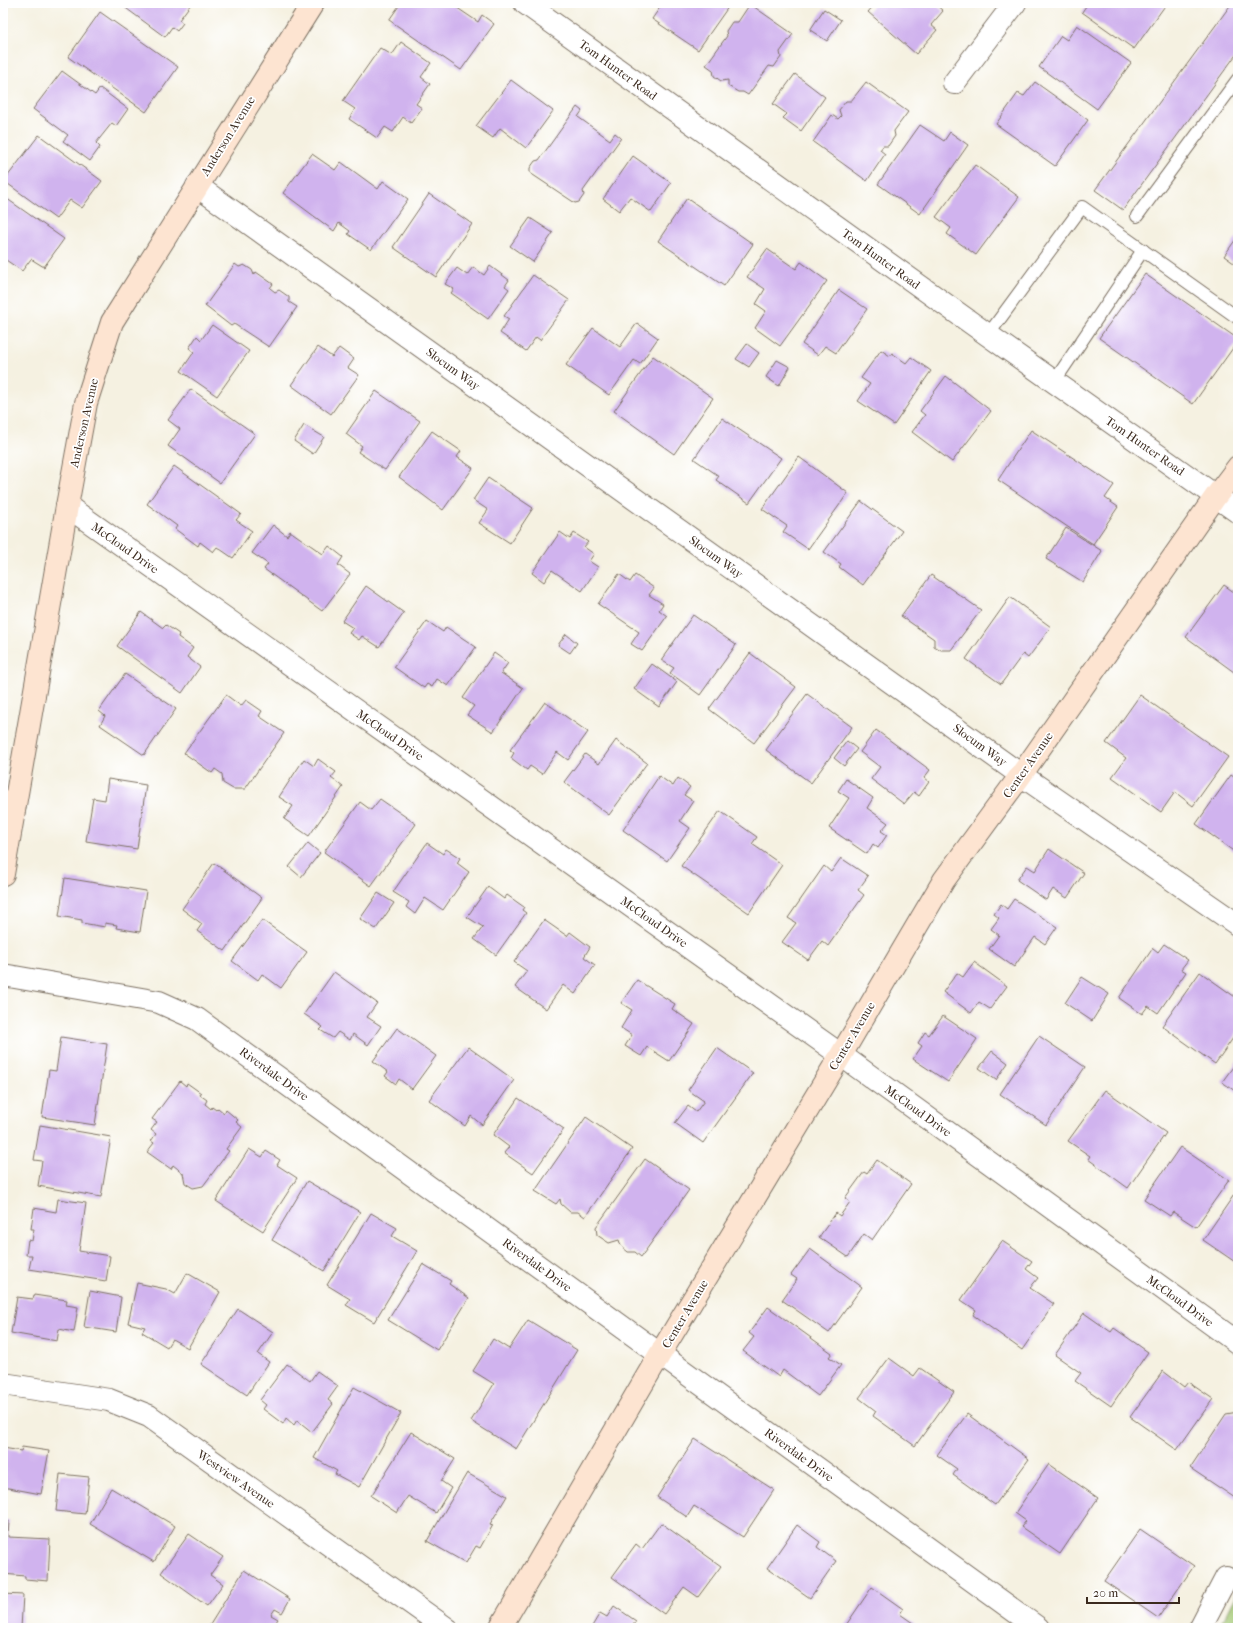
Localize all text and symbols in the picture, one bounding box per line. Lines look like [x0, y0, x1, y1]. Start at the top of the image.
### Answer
street label: Tom Hunter Road [576, 37, 660, 103]
street label: Anderson Avenue [197, 94, 258, 179]
street label: Tom Hunter Road [839, 226, 923, 292]
street label: Slocum Way [423, 345, 483, 393]
street label: Anderson Avenue [67, 377, 101, 470]
street label: Tom Hunter Road [1103, 414, 1188, 479]
street label: McCloud Drive [89, 520, 161, 576]
street label: Slocum Way [686, 533, 746, 581]
street label: McCloud Drive [354, 707, 426, 763]
street label: Slocum Way [950, 721, 1010, 769]
street label: Center Avenue [1000, 729, 1056, 801]
street label: McCloud Drive [618, 894, 690, 950]
street label: Center Avenue [826, 999, 878, 1073]
street label: Riverdale Drive [237, 1044, 311, 1104]
street label: McCloud Drive [882, 1082, 954, 1140]
street label: Riverdale Drive [500, 1235, 574, 1295]
street label: McCloud Drive [1144, 1272, 1216, 1330]
street label: Center Avenue [659, 1277, 711, 1351]
street label: Riverdale Drive [762, 1425, 836, 1485]
street label: Westview Avenue [194, 1447, 277, 1511]
scale bar [1087, 1579, 1179, 1605]
text: 20 m [1093, 1586, 1118, 1600]

